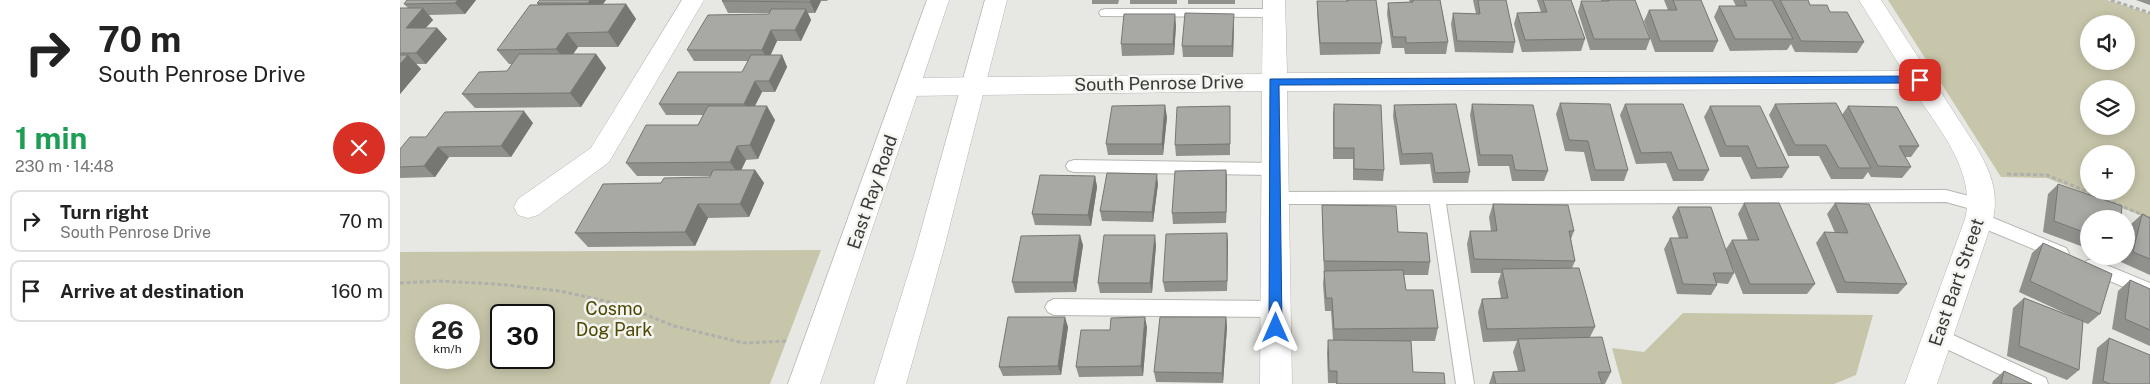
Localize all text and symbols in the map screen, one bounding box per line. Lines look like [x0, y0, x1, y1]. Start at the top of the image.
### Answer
map controls [2080, 15, 2135, 265]
button: sound [2080, 15, 2135, 70]
text: 70 m [98, 19, 181, 60]
icon: right [15, 20, 80, 85]
pin [1899, 59, 1941, 101]
text: South Penrose Drive [98, 61, 306, 87]
icon: arrive [1906, 66, 1934, 94]
street label: South Penrose Drive [1074, 71, 1244, 95]
button: layers [2080, 80, 2135, 135]
text: 1 min [15, 120, 87, 156]
button: close [333, 122, 385, 174]
street label: East Ray Road [843, 132, 901, 252]
button: + [2080, 145, 2135, 200]
text: 230 m · 14:48 [15, 157, 114, 176]
text: Turn right [60, 201, 149, 223]
icon: right [17, 207, 45, 235]
text: 70 m [339, 210, 383, 232]
button: − [2080, 210, 2135, 265]
street label: East Bart Street [1924, 215, 1988, 349]
text: South Penrose Drive [60, 223, 211, 242]
icon: arrive [17, 277, 45, 305]
text: Arrive at destination [60, 280, 244, 302]
text: 160 m [331, 280, 383, 302]
park label: Cosmo Dog Park [576, 298, 652, 340]
position arrow [1249, 301, 1301, 353]
speed limit sign: 30 [490, 304, 555, 369]
text: 26 [431, 315, 464, 345]
text: km/h [433, 342, 462, 356]

